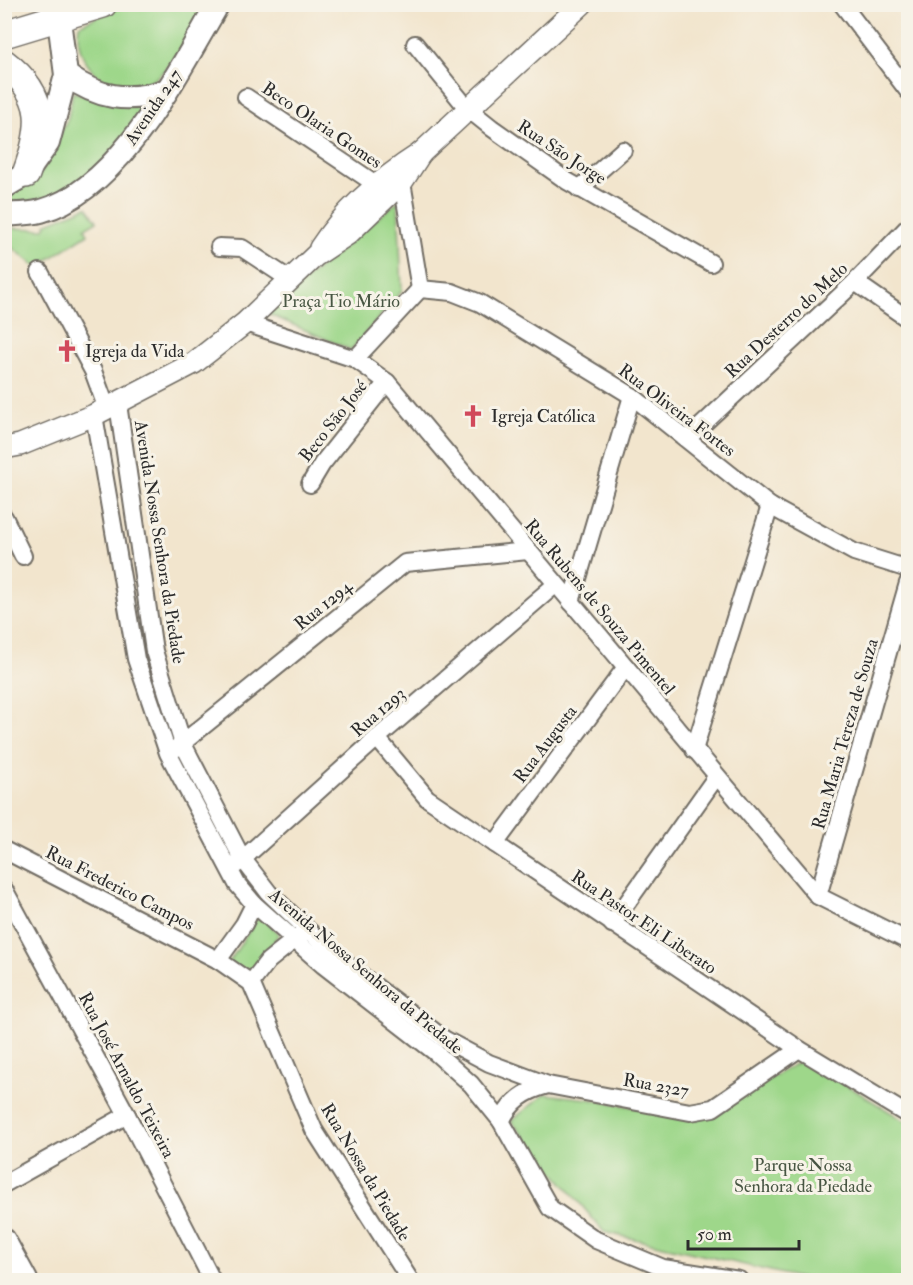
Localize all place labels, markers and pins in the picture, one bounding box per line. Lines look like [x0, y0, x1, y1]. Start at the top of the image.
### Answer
church icon: Igreja da Vida [54, 338, 80, 364]
place label: Igreja da Vida [85, 340, 185, 363]
church icon: Igreja Católica [460, 403, 486, 429]
place label: Igreja Católica [491, 405, 596, 428]

